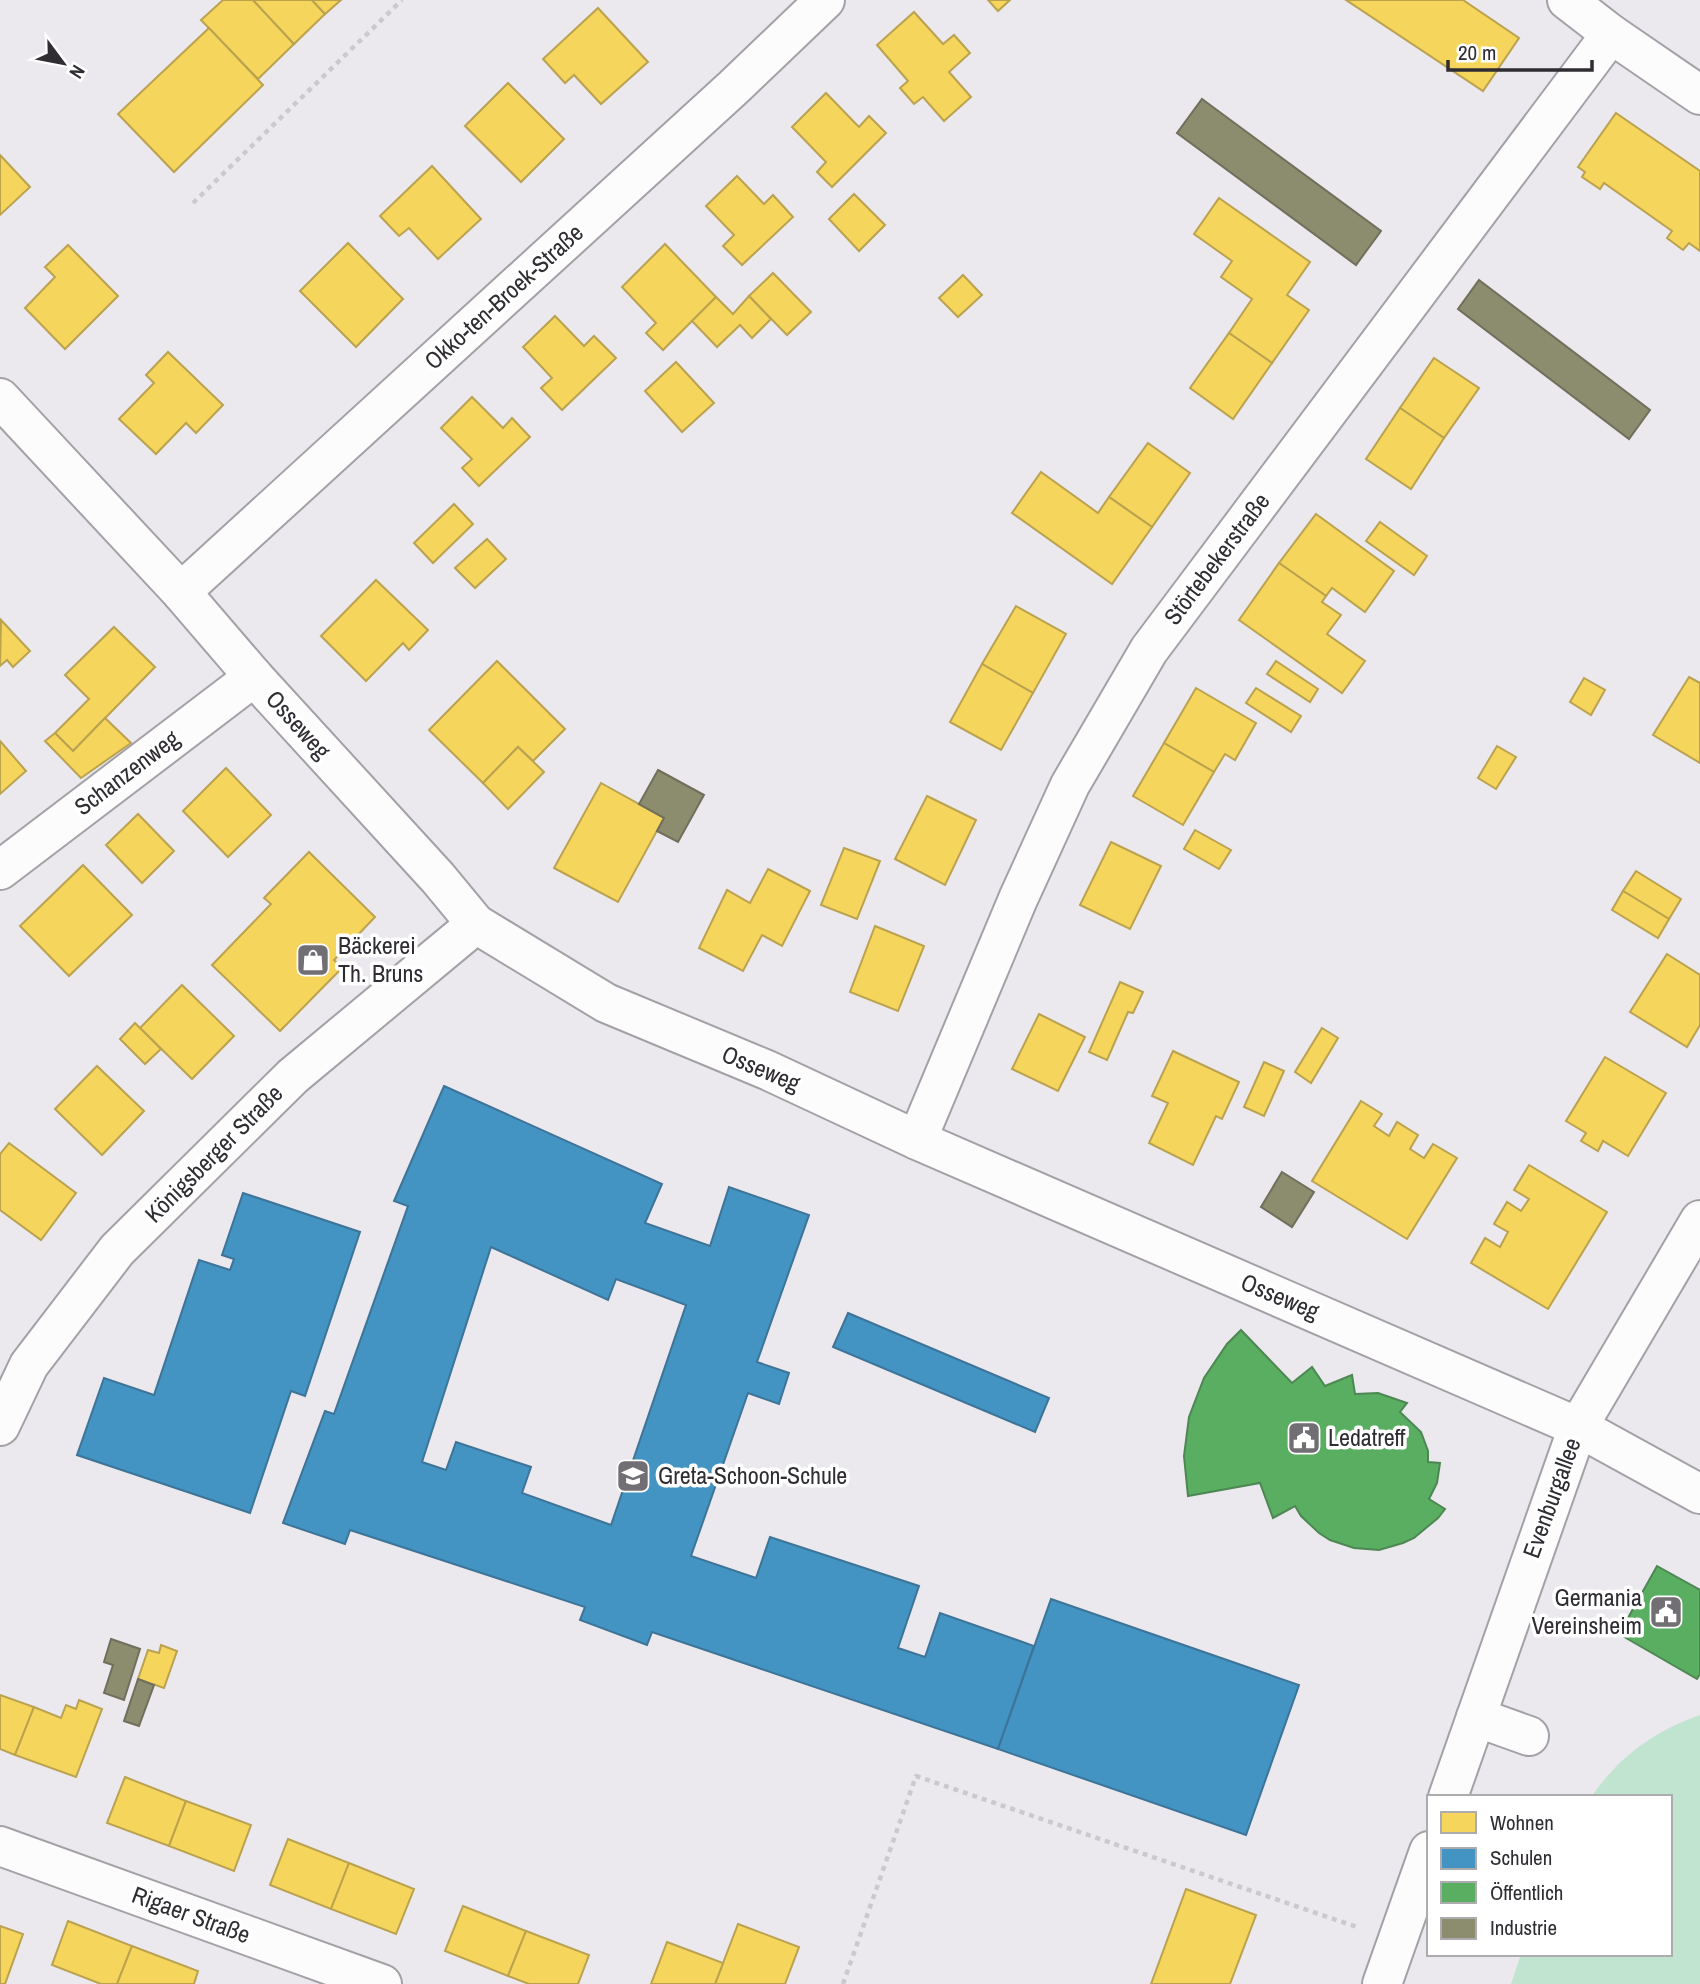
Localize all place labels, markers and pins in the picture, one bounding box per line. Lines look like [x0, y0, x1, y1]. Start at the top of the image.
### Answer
place label: Bäckerei Th. Bruns [338, 929, 423, 989]
shop icon: Bäckerei Th. Bruns [294, 941, 332, 979]
public building icon: Ledatreff [1285, 1419, 1323, 1457]
place label: Ledatreff [1328, 1421, 1406, 1453]
school or university icon: Greta-Schoon-Schule [614, 1457, 652, 1495]
place label: Greta-Schoon-Schule [658, 1459, 847, 1491]
place label: Germania Vereinsheim [1532, 1581, 1642, 1641]
public building icon: Germania Vereinsheim [1647, 1593, 1685, 1631]

